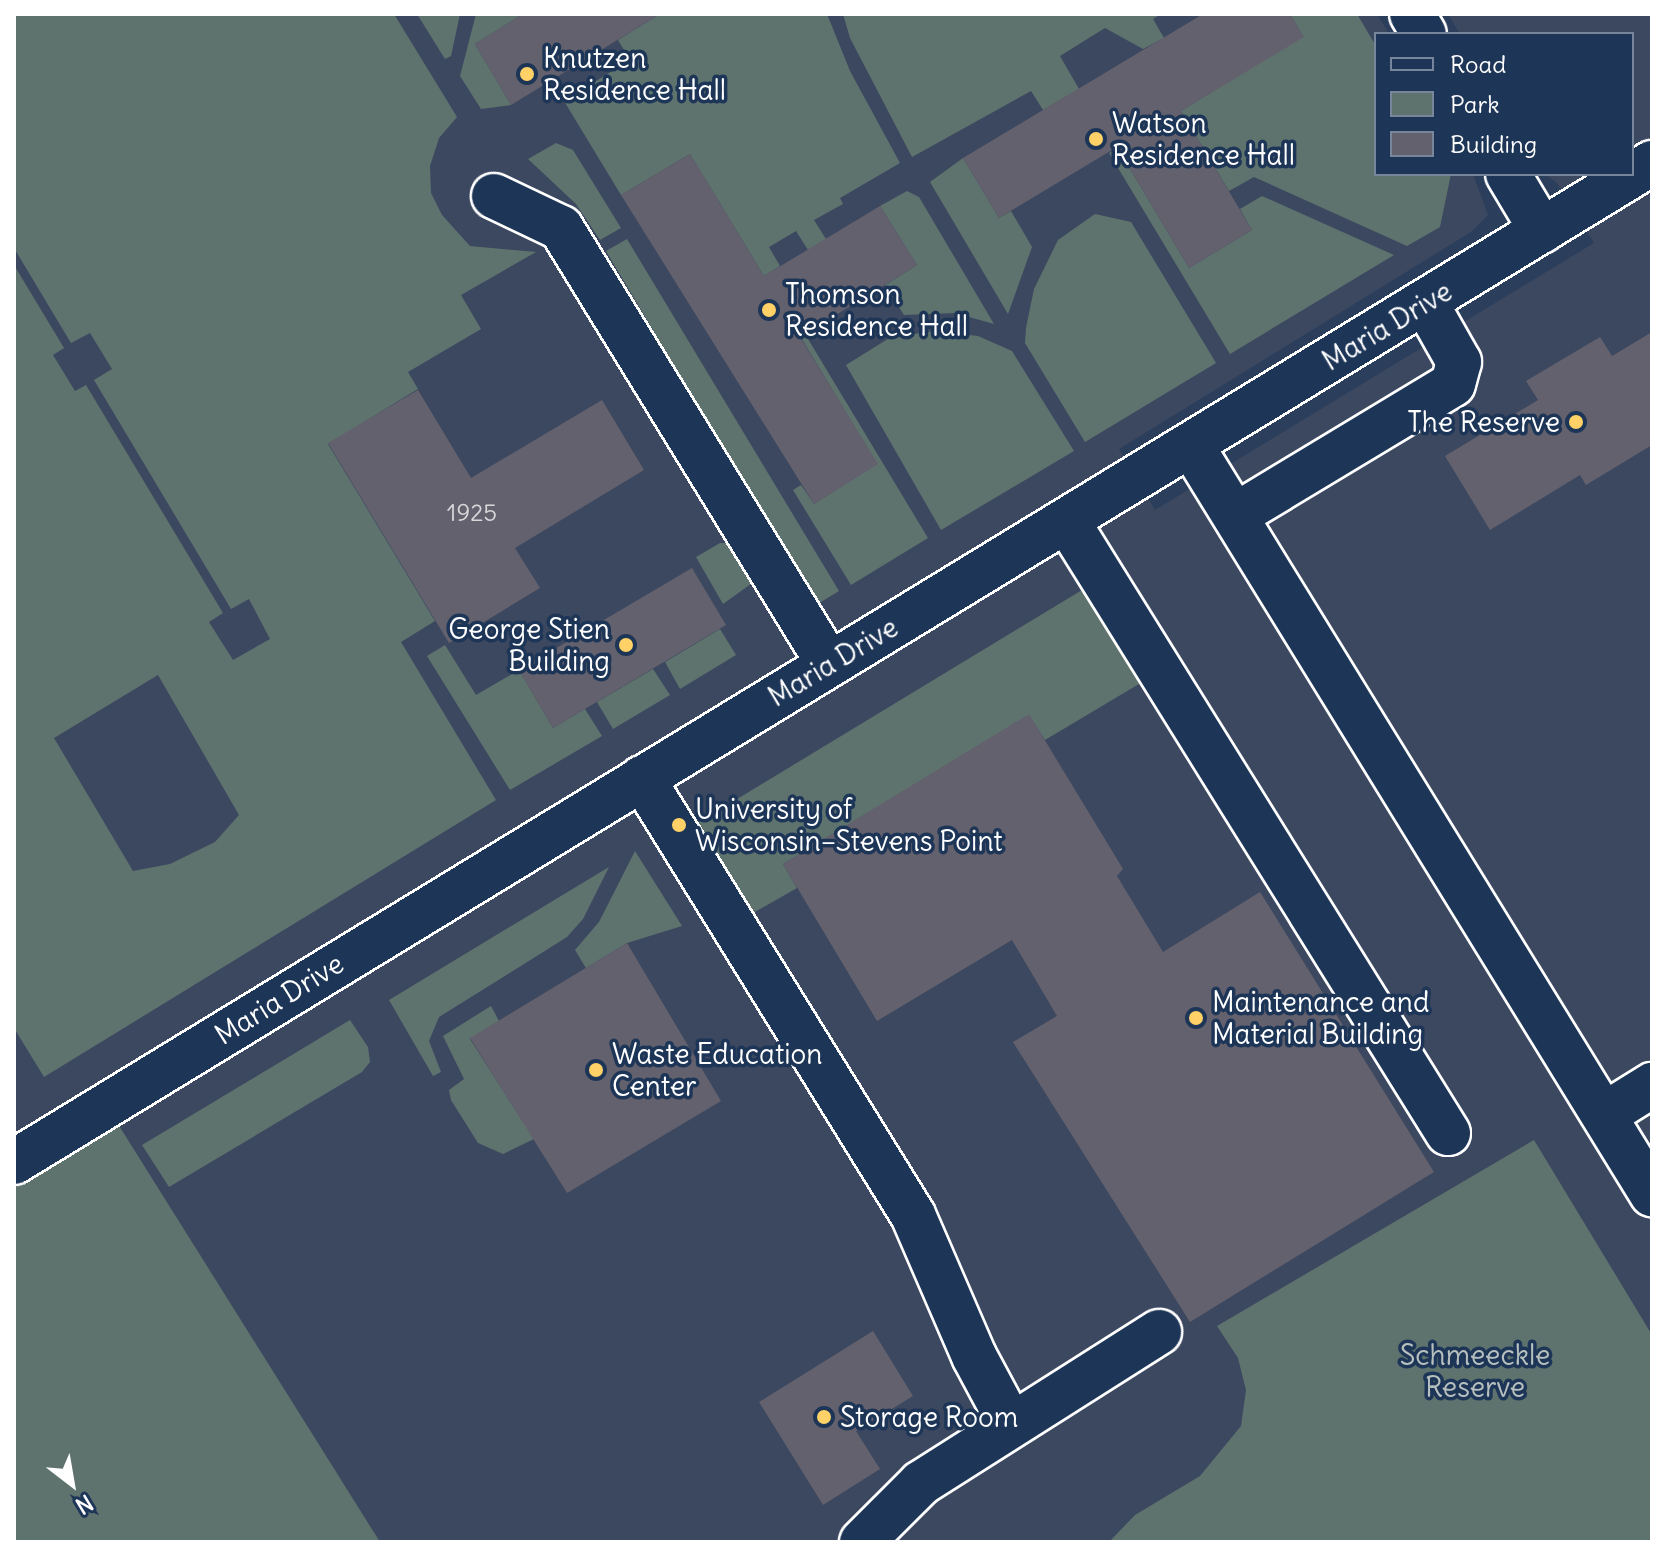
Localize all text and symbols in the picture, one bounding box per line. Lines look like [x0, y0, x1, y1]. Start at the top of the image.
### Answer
legend [1374, 32, 1634, 176]
place label: Knutzen Residence Hall [543, 41, 726, 107]
text: Road [1450, 49, 1506, 79]
marker: Knutzen Residence Hall [518, 65, 536, 83]
text: Park [1450, 89, 1500, 119]
place label: Watson Residence Hall [1112, 106, 1295, 172]
text: Building [1450, 129, 1537, 159]
marker: Watson Residence Hall [1087, 130, 1105, 148]
street label: Maria Drive [1316, 274, 1458, 378]
place label: Thomson Residence Hall [785, 277, 968, 343]
marker: Thomson Residence Hall [760, 301, 778, 319]
place label: The Reserve [1407, 405, 1560, 439]
marker: The Reserve [1567, 413, 1585, 431]
house number: 1925 [447, 499, 497, 527]
street label: Maria Drive [762, 610, 904, 714]
place label: George Stien Building [448, 612, 610, 678]
marker: George Stien Building [617, 636, 635, 654]
place label: University of Wisconsin–Stevens Point [695, 792, 1003, 858]
marker: University of Wisconsin–Stevens Point [670, 816, 688, 834]
street label: Maria Drive [209, 946, 349, 1052]
place label: Maintenance and Material Building [1212, 985, 1430, 1051]
marker: Maintenance and Material Building [1187, 1009, 1205, 1027]
place label: Waste Education Center [612, 1037, 823, 1103]
marker: Waste Education Center [587, 1061, 605, 1079]
park label: Schmeeckle Reserve [1400, 1338, 1550, 1404]
place label: Storage Room [840, 1400, 1018, 1434]
marker: Storage Room [815, 1408, 833, 1426]
north arrow [32, 1444, 112, 1524]
text: N [71, 1489, 98, 1520]

